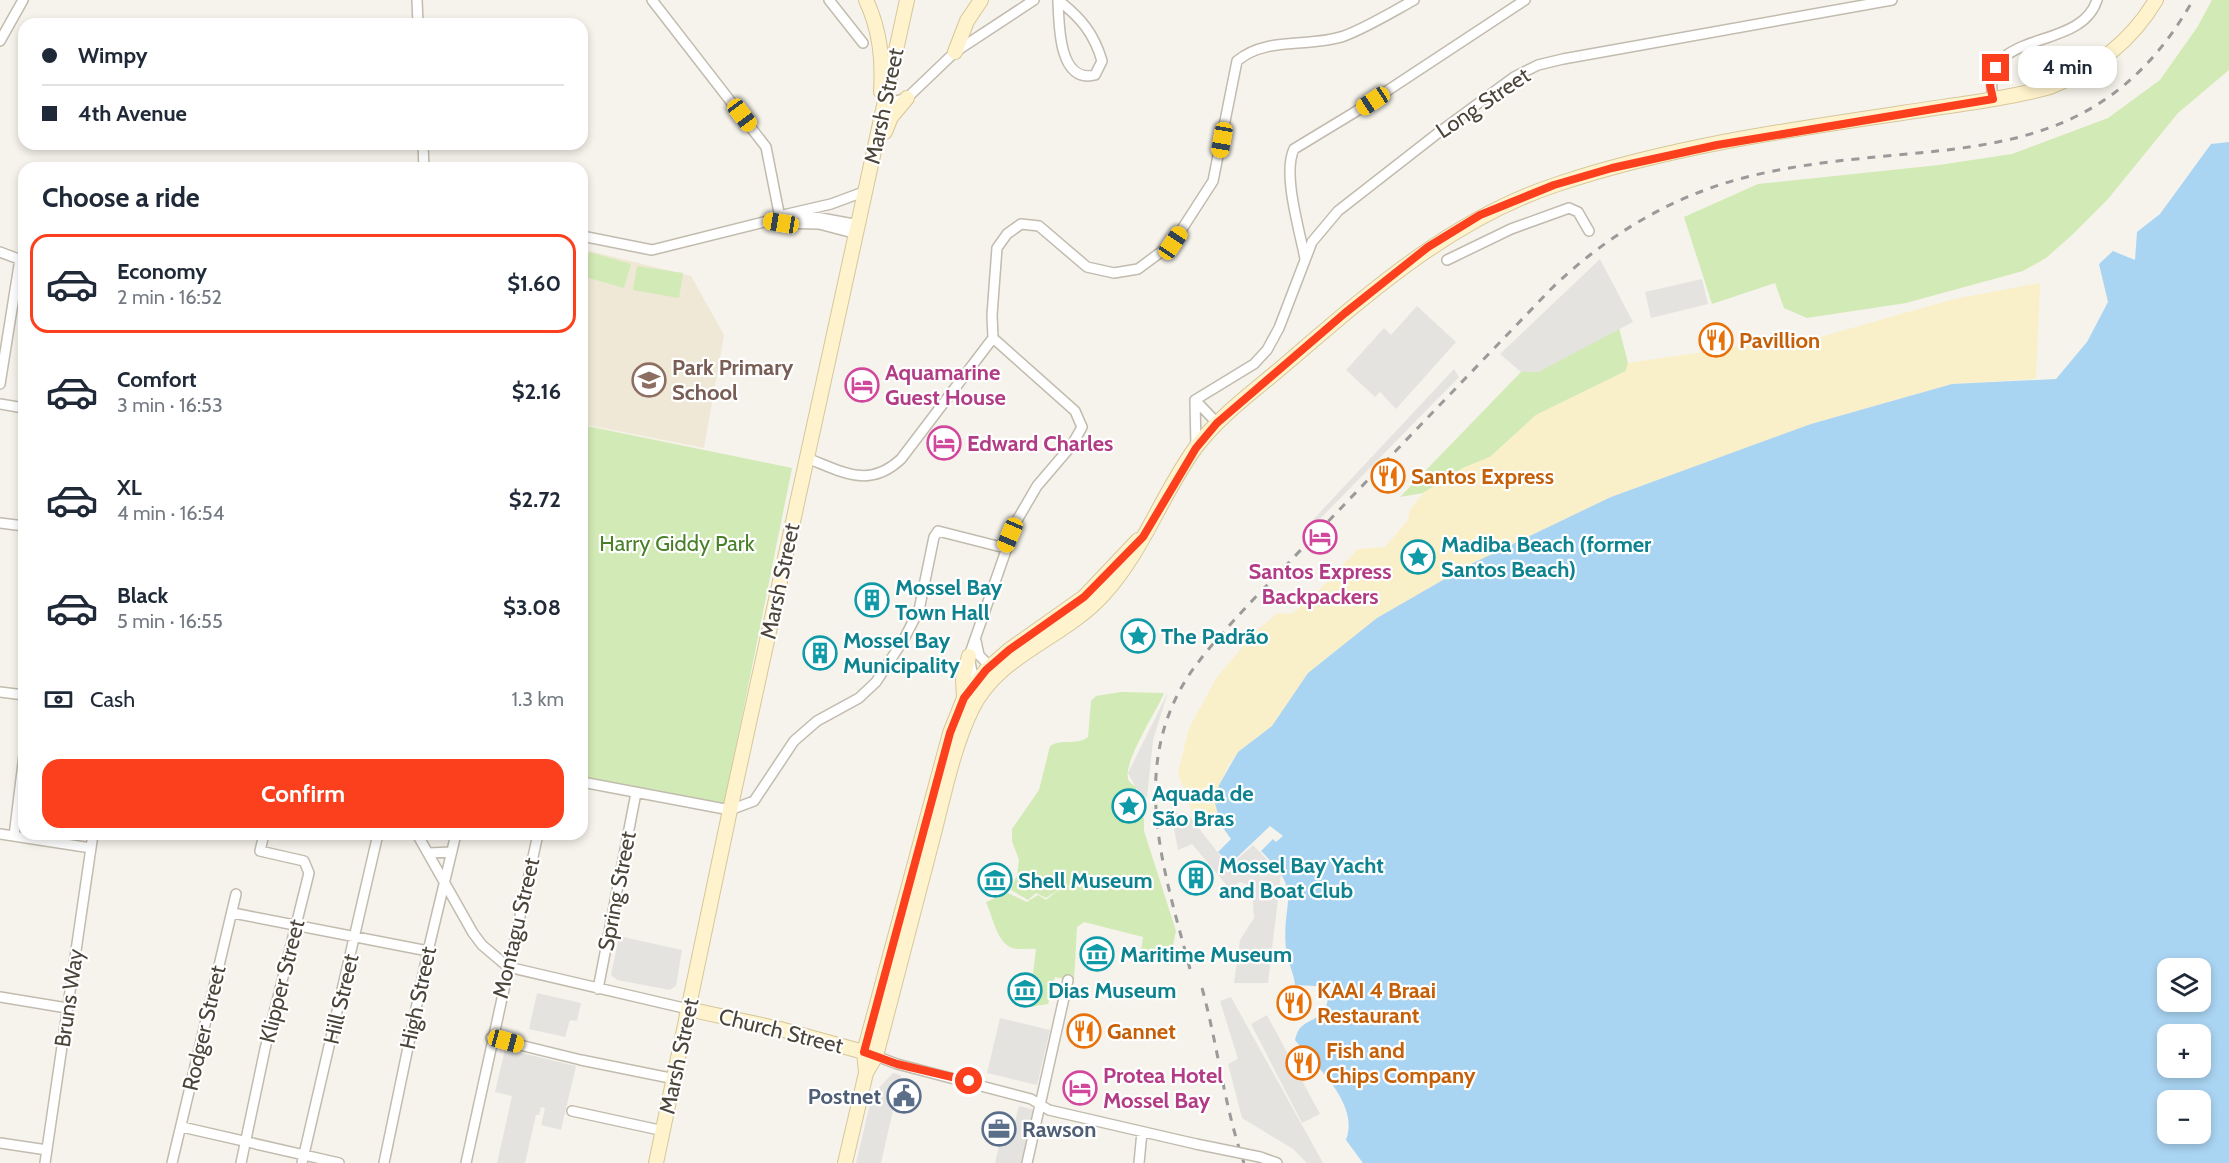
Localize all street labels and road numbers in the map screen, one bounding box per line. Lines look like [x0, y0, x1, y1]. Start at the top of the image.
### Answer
street label: Marsh Street [859, 45, 910, 166]
street label: Long Street [1431, 61, 1536, 144]
street label: Marsh Street [755, 520, 806, 641]
street label: Spring Street [592, 828, 642, 953]
street label: Montagu Street [487, 854, 545, 1001]
street label: Klipper Street [254, 916, 311, 1046]
street label: High Street [394, 944, 442, 1052]
street label: Bruns Way [49, 947, 89, 1049]
street label: Hill Street [318, 951, 365, 1047]
street label: Rodger Street [176, 962, 232, 1093]
street label: Marsh Street [654, 995, 705, 1116]
street label: Church Street [716, 1003, 846, 1060]

